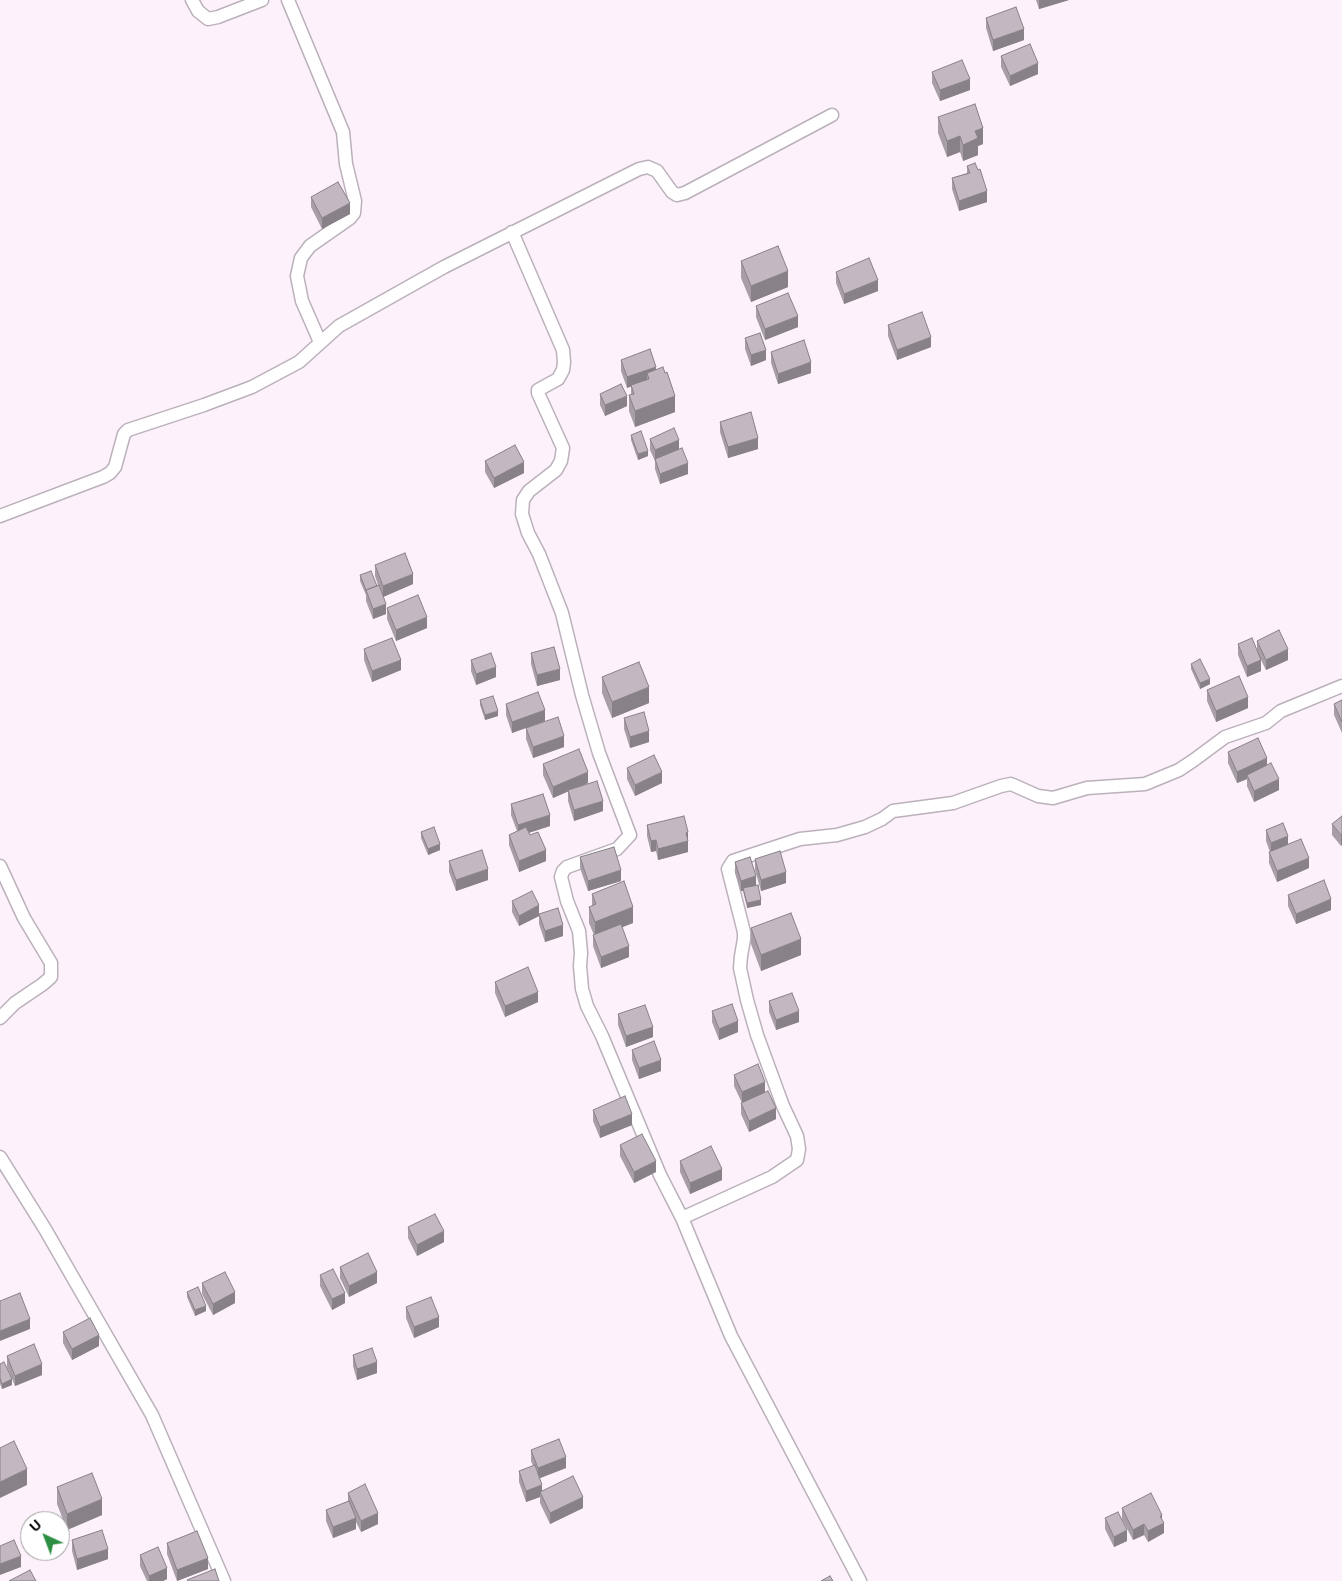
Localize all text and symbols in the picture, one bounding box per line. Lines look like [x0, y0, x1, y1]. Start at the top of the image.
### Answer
north arrow [20, 1511, 70, 1561]
text: U [25, 1515, 45, 1536]

